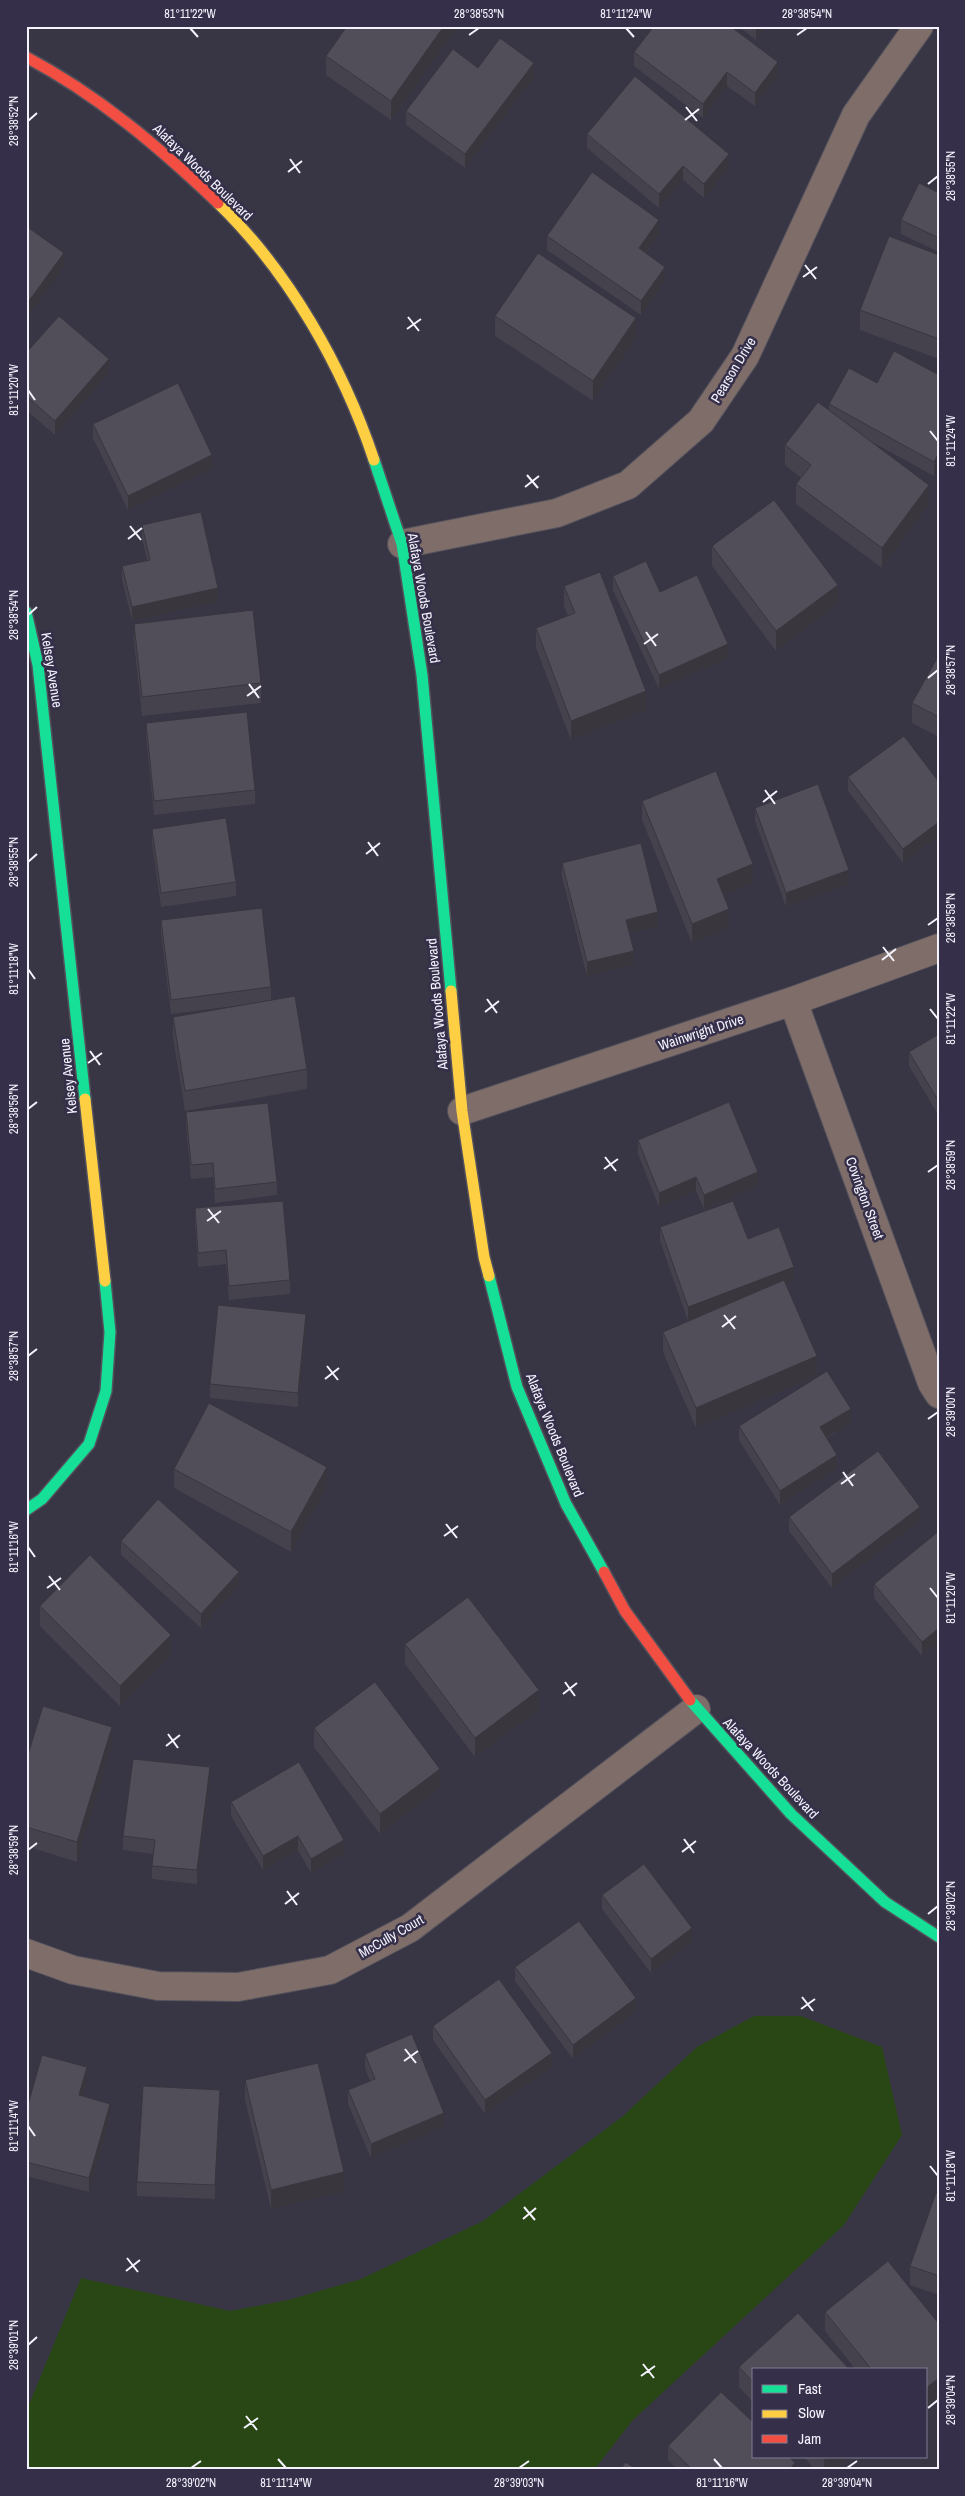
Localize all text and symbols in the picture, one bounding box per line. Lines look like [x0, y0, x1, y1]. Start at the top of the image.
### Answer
text: 81°11'22"W [164, 6, 216, 22]
text: 28°38'53"N [454, 6, 504, 22]
text: 81°11'24"W [600, 6, 652, 22]
text: 28°38'54"N [782, 6, 832, 22]
text: 28°38'52"N [6, 96, 22, 146]
street label: Alafaya Woods Boulevard [149, 119, 257, 224]
text: 28°38'55"N [943, 151, 959, 201]
street label: Pearson Drive [706, 334, 760, 406]
text: 81°11'20"W [6, 364, 22, 416]
text: 81°11'24"W [943, 415, 959, 467]
street label: Alafaya Woods Boulevard [404, 531, 444, 665]
text: 28°38'54"N [6, 590, 22, 640]
street label: Kelsey Avenue [37, 631, 67, 709]
text: 28°38'57"N [943, 645, 959, 695]
text: 28°38'55"N [6, 837, 22, 887]
text: 28°38'58"N [943, 893, 959, 943]
street label: Alafaya Woods Boulevard [422, 938, 452, 1071]
text: 81°11'18"W [6, 943, 22, 995]
text: 81°11'22"W [943, 993, 959, 1045]
street label: Wainwright Drive [656, 1010, 746, 1054]
street label: Kelsey Avenue [55, 1037, 81, 1115]
text: 28°38'56"N [6, 1084, 22, 1134]
text: 28°38'59"N [943, 1140, 959, 1190]
street label: Covington Street [842, 1154, 888, 1242]
text: 28°38'57"N [6, 1331, 22, 1381]
street label: Alafaya Woods Boulevard [522, 1370, 588, 1500]
text: 28°39'00"N [943, 1387, 959, 1437]
text: 81°11'16"W [6, 1521, 22, 1573]
text: 81°11'20"W [943, 1572, 959, 1624]
street label: Alafaya Woods Boulevard [719, 1713, 823, 1822]
text: 28°38'59"N [6, 1825, 22, 1875]
text: 28°39'02"N [943, 1881, 959, 1931]
street label: McCully Court [355, 1910, 427, 1962]
text: 81°11'14"W [6, 2100, 22, 2152]
text: 81°11'18"W [943, 2150, 959, 2202]
text: 28°39'01"N [6, 2320, 22, 2370]
legend [752, 2368, 928, 2458]
text: 28°39'04"N [943, 2375, 959, 2425]
text: Fast [798, 2378, 822, 2399]
text: Slow [798, 2402, 825, 2423]
text: Jam [798, 2428, 821, 2449]
text: 28°39'02"N [166, 2475, 216, 2491]
text: 81°11'14"W [260, 2475, 312, 2491]
text: 28°39'03"N [494, 2475, 544, 2491]
text: 81°11'16"W [696, 2475, 748, 2491]
text: 28°39'04"N [822, 2475, 872, 2491]

